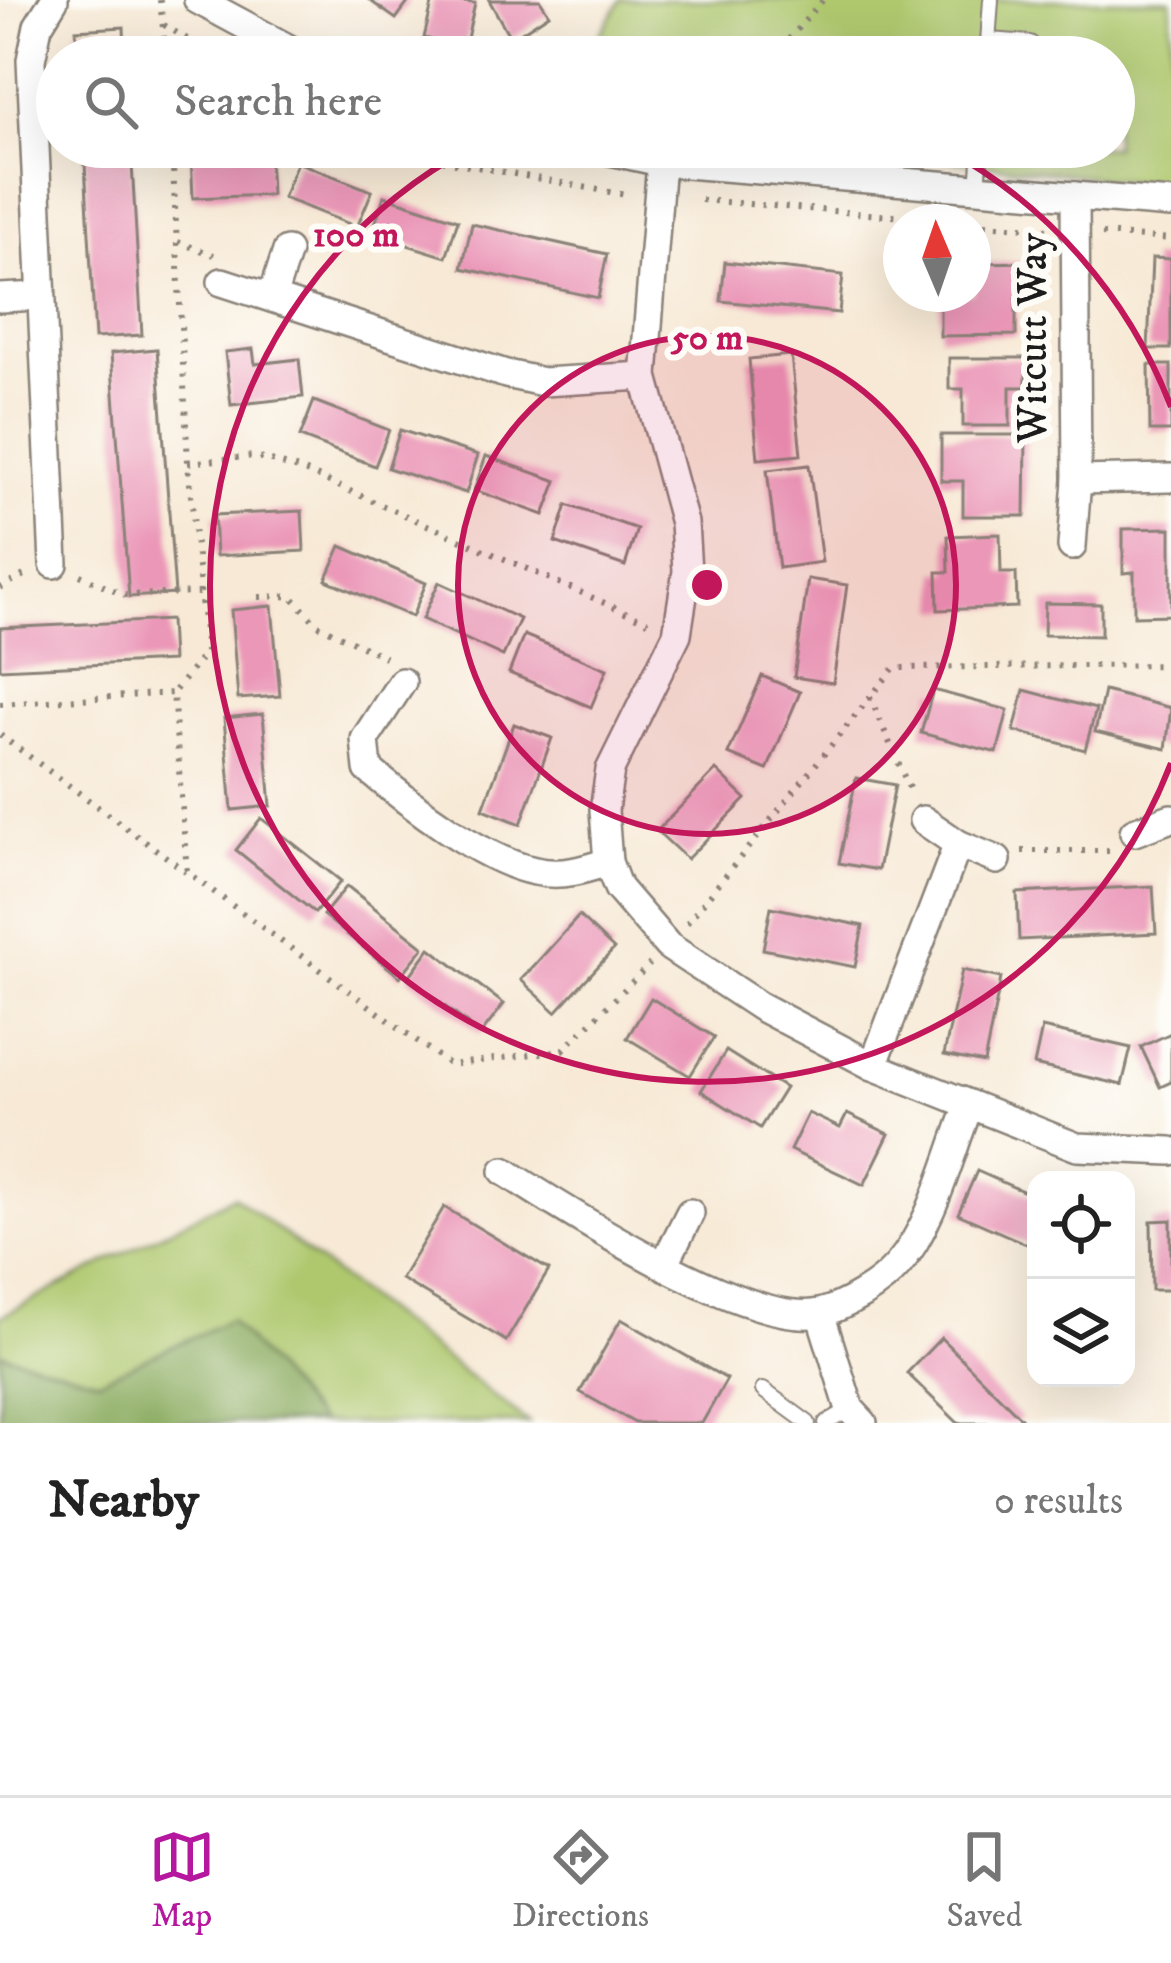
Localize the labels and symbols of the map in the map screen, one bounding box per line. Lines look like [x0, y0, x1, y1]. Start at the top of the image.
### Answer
north arrow [883, 204, 991, 312]
text: 100 m [313, 213, 399, 258]
street label: Witcutt Way [1008, 232, 1060, 444]
text: 50 m [670, 316, 743, 361]
centre of rings [686, 564, 728, 606]

